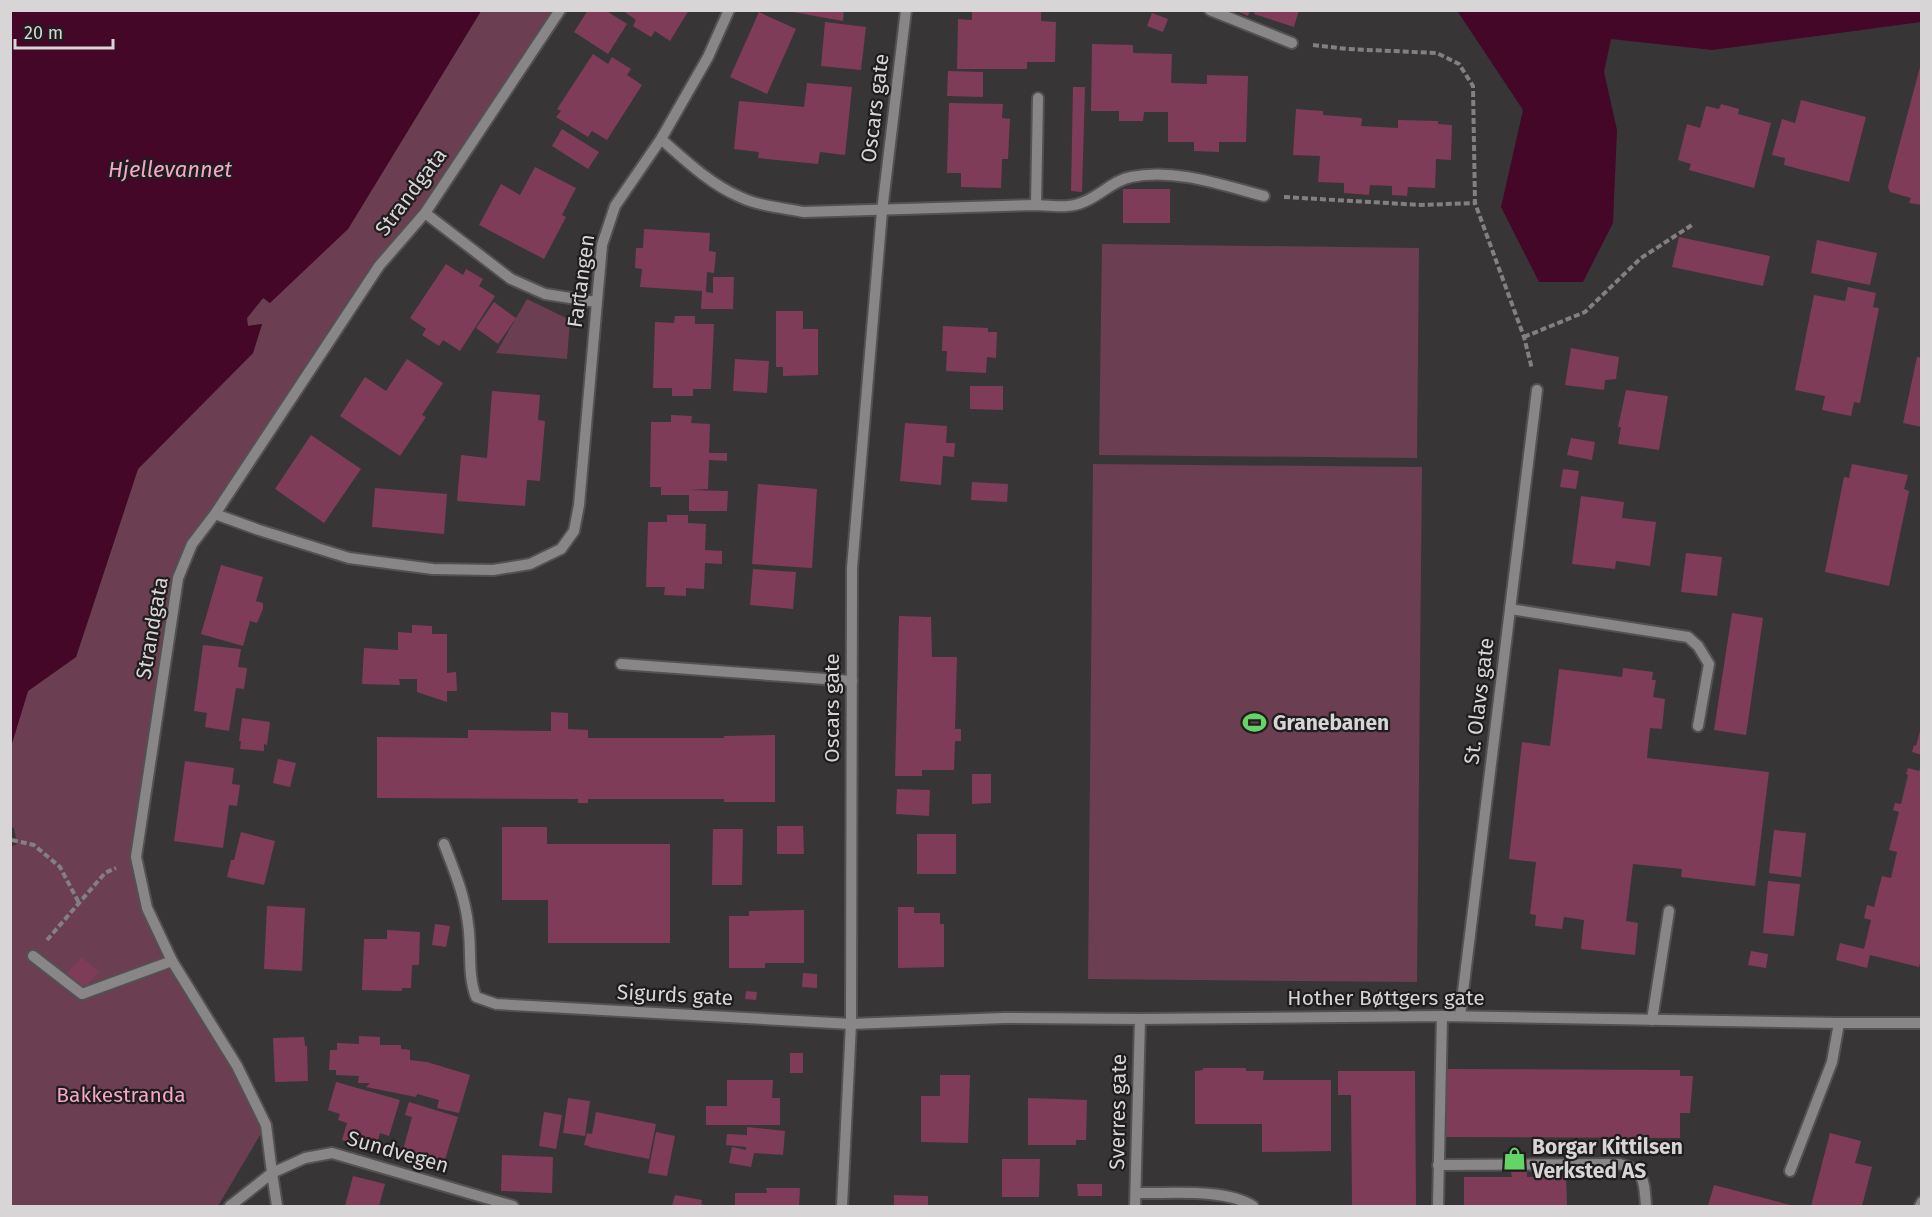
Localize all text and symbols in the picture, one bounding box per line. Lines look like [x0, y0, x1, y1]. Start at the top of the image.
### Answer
scale bar [15, 12, 112, 50]
text: 20 m [24, 22, 63, 44]
street label: Oscars gate [855, 52, 895, 164]
street label: Strandgata [369, 143, 453, 241]
water label: Hjellevannet [108, 156, 232, 183]
street label: Fartangen [562, 233, 600, 329]
street label: Strandgata [130, 575, 174, 681]
street label: St. Olavs gate [1458, 636, 1500, 766]
street label: Oscars gate [819, 653, 845, 763]
sports icon: Granebanen [1242, 710, 1268, 736]
place label: Granebanen [1273, 710, 1389, 736]
street label: Sigurds gate [616, 979, 734, 1011]
street label: Hother Bøttgers gate [1287, 985, 1485, 1011]
street label: Sverres gate [1104, 1054, 1132, 1170]
park label: Bakkestranda [56, 1082, 186, 1108]
street label: Sundvegen [344, 1125, 452, 1179]
place label: Borgar Kittilsen Verksted AS [1531, 1134, 1683, 1184]
shop icon: Borgar Kittilsen Verksted AS [1501, 1146, 1527, 1172]

